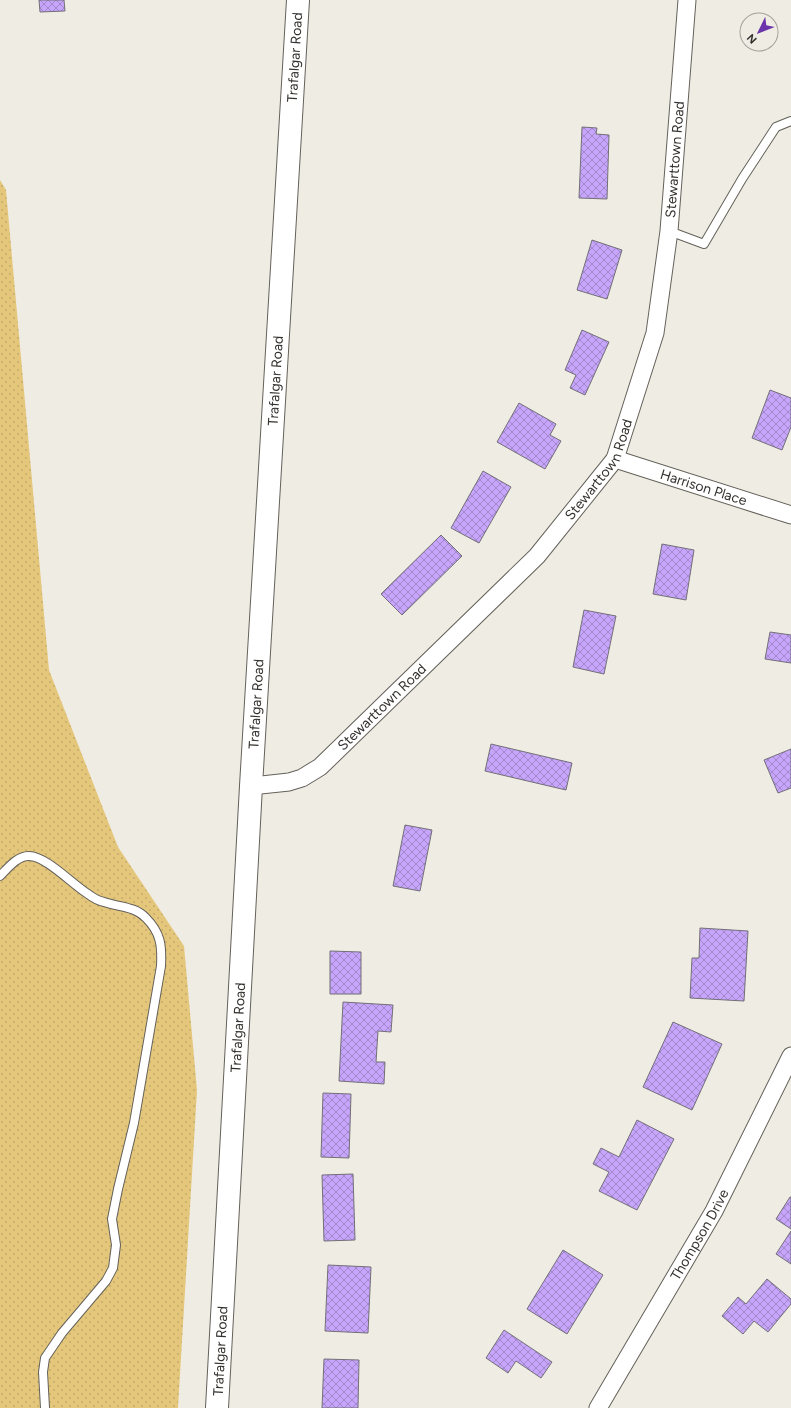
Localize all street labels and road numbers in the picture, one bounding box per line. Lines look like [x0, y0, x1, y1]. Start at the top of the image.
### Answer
street label: Trafalgar Road [284, 12, 306, 103]
street label: Stewarttown Road [662, 100, 688, 218]
street label: Trafalgar Road [265, 335, 287, 426]
street label: Stewarttown Road [561, 417, 636, 524]
street label: Harrison Place [658, 466, 749, 510]
street label: Trafalgar Road [245, 659, 268, 750]
street label: Stewarttown Road [334, 660, 430, 754]
street label: Trafalgar Road [227, 982, 249, 1073]
street label: Thompson Drive [667, 1186, 733, 1283]
street label: Trafalgar Road [210, 1306, 232, 1397]

